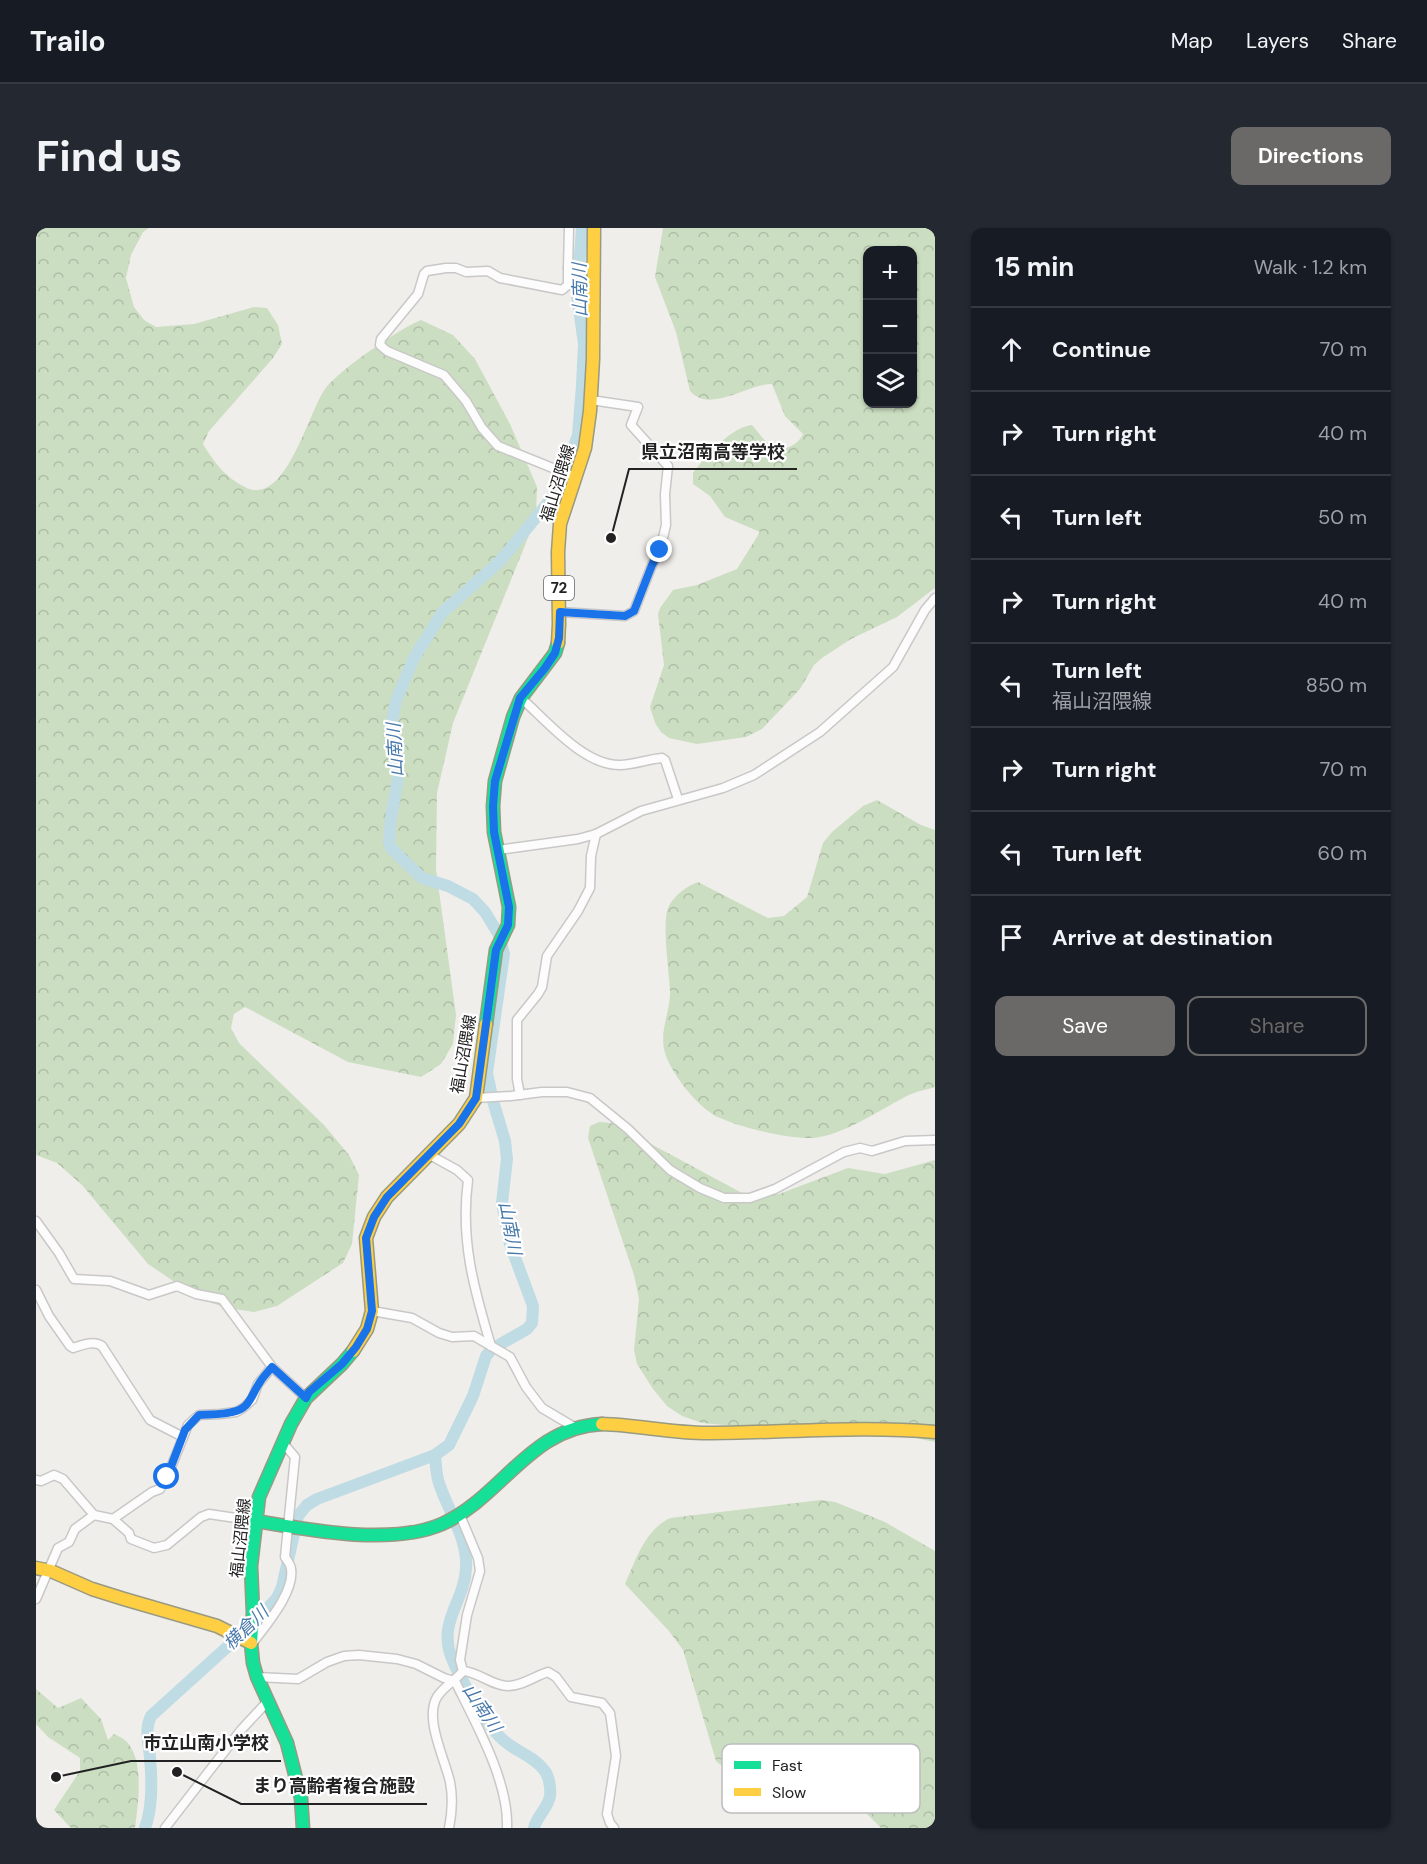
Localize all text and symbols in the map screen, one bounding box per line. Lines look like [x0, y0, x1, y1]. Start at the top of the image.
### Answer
text: Trailo [30, 23, 106, 60]
text: Map [1171, 27, 1213, 55]
text: Layers [1246, 27, 1309, 55]
text: Share [1342, 27, 1397, 55]
button: Directions [1231, 127, 1391, 185]
text: Find us [36, 129, 182, 184]
map controls [863, 246, 917, 408]
button: + [863, 246, 917, 300]
text: 15 min [995, 250, 1074, 284]
text: Walk · 1.2 km [1254, 254, 1367, 280]
water label: 山南川 [567, 261, 592, 317]
button: − [863, 300, 917, 354]
icon: ahead [995, 333, 1028, 366]
text: Continue [1052, 335, 1151, 364]
text: 70 m [1320, 336, 1367, 362]
button: layers [863, 354, 917, 408]
icon: right [995, 417, 1028, 450]
text: Turn right [1052, 419, 1157, 448]
text: 40 m [1318, 420, 1367, 446]
callout: 県立沼南高等学校 [629, 433, 797, 469]
text: 県立沼南高等学校 [641, 440, 785, 464]
street label: 福山沼隈線 [536, 442, 579, 524]
icon: left [995, 501, 1028, 534]
text: Turn left [1052, 503, 1142, 532]
text: 50 m [1318, 504, 1367, 530]
route end [646, 536, 672, 562]
road number: 72 [544, 576, 574, 600]
icon: right [995, 585, 1028, 618]
text: Turn right [1052, 587, 1157, 616]
text: 40 m [1318, 588, 1367, 614]
text: Turn left [1052, 656, 1142, 685]
icon: left [995, 669, 1028, 702]
text: 850 m [1306, 672, 1367, 698]
text: 福山沼隈線 [1052, 688, 1152, 714]
water label: 山南川 [381, 720, 408, 778]
icon: right [995, 753, 1028, 786]
text: Turn right [1052, 755, 1157, 784]
text: 70 m [1320, 756, 1367, 782]
icon: left [995, 837, 1028, 870]
text: Turn left [1052, 839, 1142, 868]
text: 60 m [1318, 840, 1367, 866]
icon: arrive [995, 921, 1028, 954]
text: Arrive at destination [1052, 923, 1273, 952]
button: Save [995, 996, 1175, 1056]
button: Share [1187, 996, 1367, 1056]
street label: 福山沼隈線 [446, 1013, 481, 1095]
water label: 山南川 [493, 1199, 527, 1259]
route start [153, 1463, 179, 1489]
street label: 福山沼隈線 [226, 1497, 255, 1579]
water label: 横倉川 [218, 1599, 275, 1655]
water label: 山南川 [457, 1679, 508, 1739]
callout: 市立山南小学校 [131, 1725, 281, 1761]
text: 市立山南小学校 [143, 1731, 269, 1755]
legend [722, 1744, 920, 1813]
text: Fast [772, 1755, 803, 1776]
callout: まり高齢者複合施設 [241, 1768, 427, 1804]
text: まり高齢者複合施設 [253, 1774, 415, 1798]
text: Slow [772, 1782, 806, 1803]

